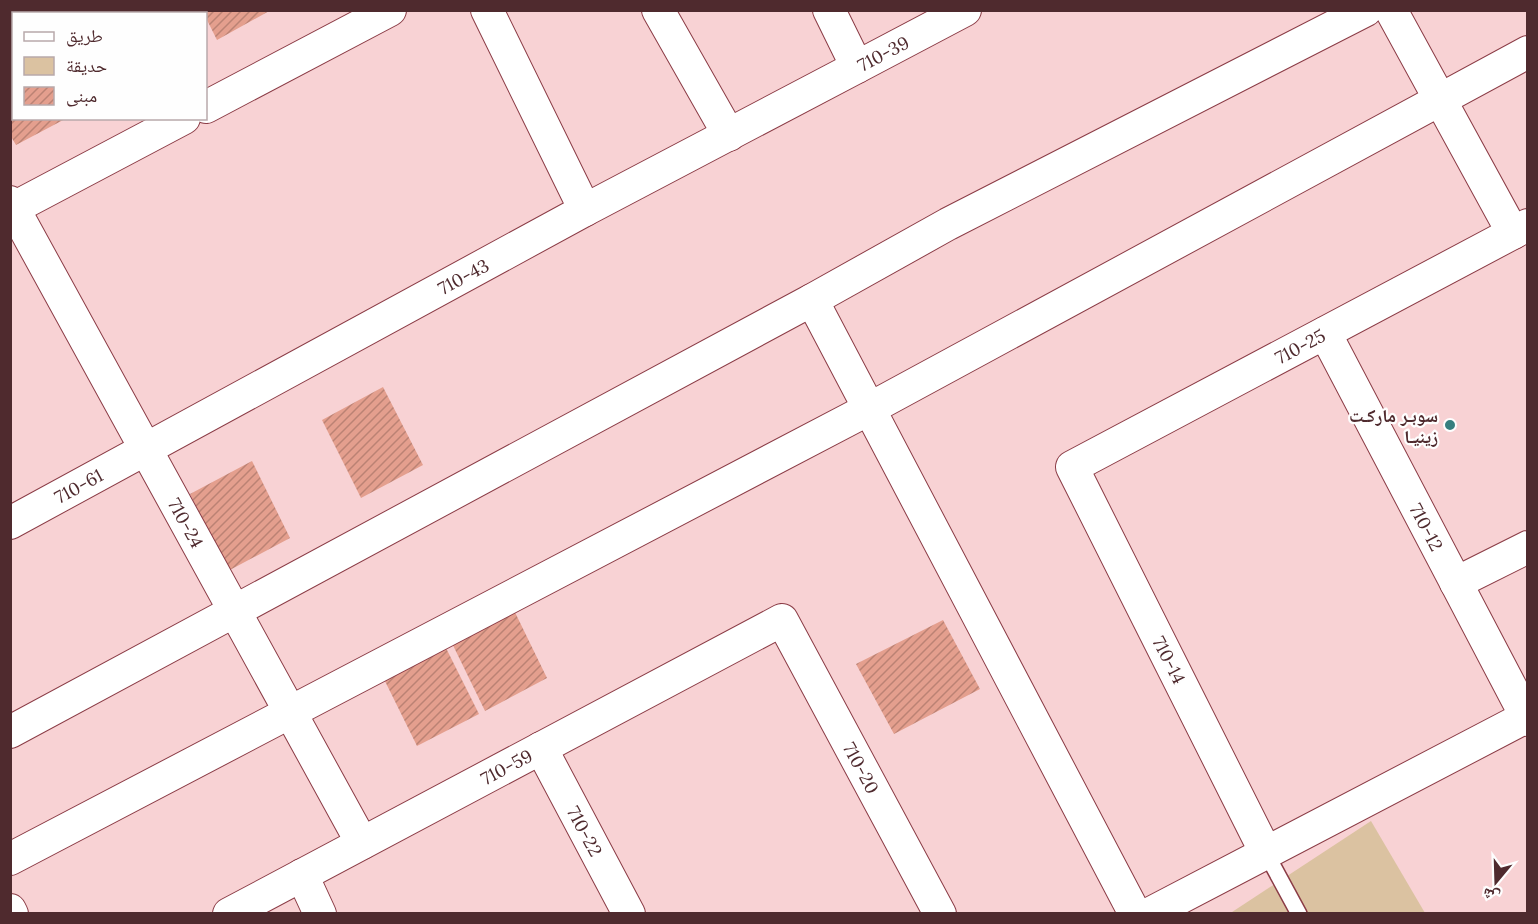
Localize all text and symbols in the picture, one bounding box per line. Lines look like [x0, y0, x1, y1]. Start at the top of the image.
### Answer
legend [12, 12, 207, 120]
text: طريق [66, 24, 103, 47]
street label: 710-39 [853, 30, 913, 76]
text: حديقة [66, 54, 107, 77]
text: مبنى [66, 84, 97, 107]
street label: 710-43 [434, 253, 493, 299]
street label: 710-25 [1271, 323, 1329, 369]
place label: سوبـر ماركـت زينيـا [1349, 404, 1438, 448]
marker: سوبـر ماركـت زينيـا [1443, 418, 1457, 432]
street label: 710-61 [50, 463, 107, 508]
street label: 710-24 [163, 494, 209, 552]
street label: 710-12 [1405, 499, 1449, 555]
street label: 710-14 [1147, 632, 1191, 688]
street label: 710-20 [838, 738, 885, 797]
street label: 710-59 [477, 744, 536, 790]
street label: 710-22 [562, 802, 608, 860]
north arrow [1466, 852, 1526, 912]
text: ش [1480, 884, 1502, 908]

